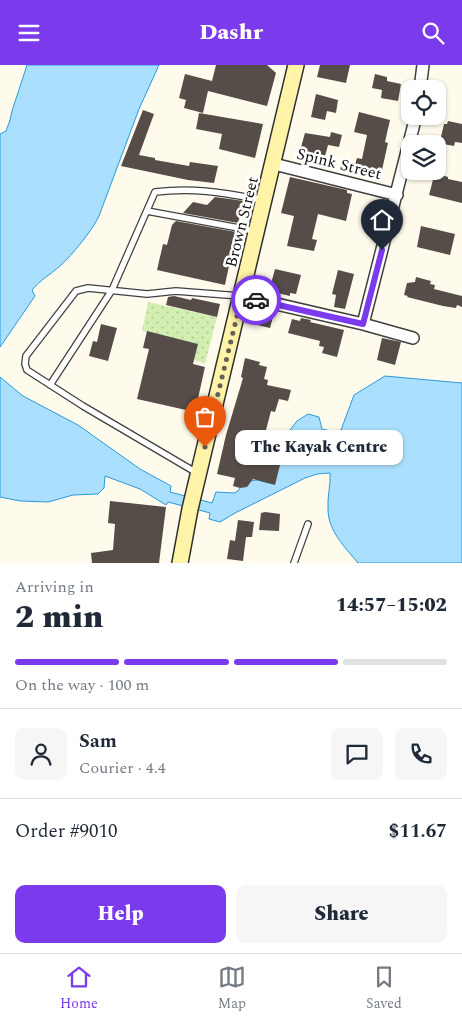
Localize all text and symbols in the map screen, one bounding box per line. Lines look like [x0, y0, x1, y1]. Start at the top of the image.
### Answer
text: Dashr [199, 16, 263, 49]
icon: menu [15, 19, 43, 47]
icon: search [419, 19, 447, 47]
map controls [401, 80, 446, 180]
button: locate [401, 80, 446, 125]
button: layers [401, 135, 446, 180]
street label: Spink Street [294, 142, 384, 186]
street label: Brown Street [219, 174, 265, 270]
pin [361, 199, 403, 250]
icon: home [368, 206, 396, 234]
courier [231, 275, 281, 325]
icon: car [242, 286, 270, 314]
pin [184, 396, 226, 447]
icon: bag [191, 403, 219, 431]
callout: The Kayak Centre [235, 429, 402, 465]
text: The Kayak Centre [251, 435, 387, 459]
text: Arriving in [15, 575, 94, 599]
text: 14:57–15:02 [336, 591, 447, 620]
text: 2 min [15, 593, 103, 642]
text: On the way · 100 m [15, 673, 149, 697]
text: Sam [79, 727, 117, 756]
button: person [15, 728, 67, 780]
button: chat [331, 728, 383, 780]
button: phone [395, 728, 447, 780]
text: Courier · 4.4 [79, 756, 166, 780]
text: Order #9010 [15, 817, 118, 846]
text: $11.67 [389, 817, 447, 846]
button: Help [15, 885, 226, 943]
button: Share [236, 885, 447, 943]
tab: Home [60, 963, 98, 1014]
tab: Map [218, 963, 246, 1014]
tab: Saved [366, 963, 402, 1014]

